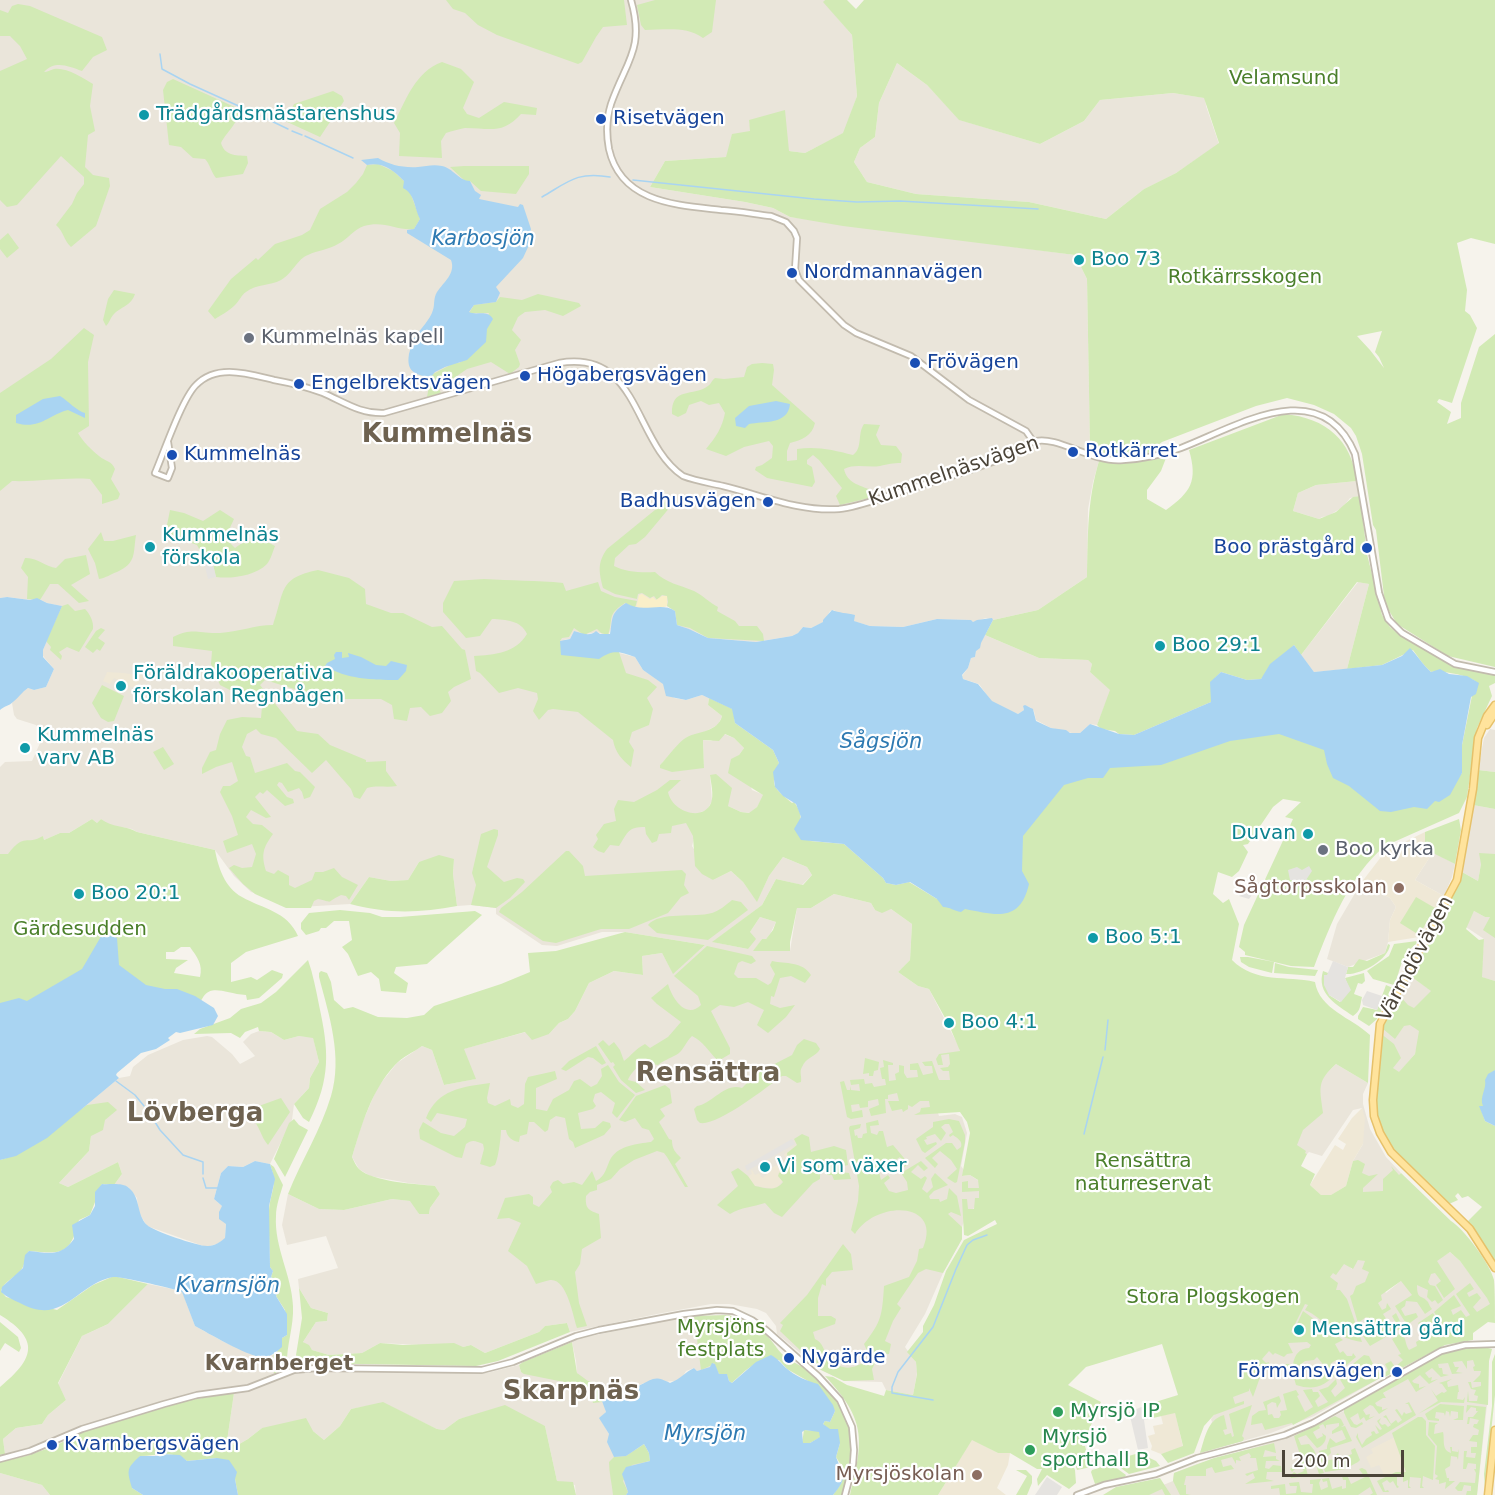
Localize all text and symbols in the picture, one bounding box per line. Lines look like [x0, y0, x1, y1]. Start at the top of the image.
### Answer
park label: Velamsund [1229, 67, 1339, 91]
place label: Trädgårdsmästarenshus [156, 103, 396, 127]
place label: Risetvägen [613, 107, 725, 131]
marker: Trädgårdsmästarenshus [137, 108, 151, 122]
marker: Risetvägen [594, 112, 608, 126]
water label: Karbosjön [431, 227, 535, 253]
place label: Boo 73 [1091, 248, 1161, 272]
marker: Boo 73 [1072, 253, 1086, 267]
place label: Nordmannavägen [804, 261, 983, 285]
marker: Nordmannavägen [785, 266, 799, 280]
park label: Rotkärrsskogen [1168, 266, 1322, 290]
place label: Kummelnäs kapell [261, 326, 444, 350]
marker: Kummelnäs kapell [242, 331, 256, 345]
place label: Frövägen [927, 351, 1019, 375]
marker: Frövägen [908, 356, 922, 370]
place label: Högabergsvägen [537, 364, 707, 388]
marker: Högabergsvägen [518, 369, 532, 383]
place label: Engelbrektsvägen [311, 372, 491, 396]
marker: Engelbrektsvägen [292, 377, 306, 391]
district label: Kummelnäs [362, 419, 532, 451]
street label: Kummelnäsvägen [866, 432, 1042, 512]
place label: Rotkärret [1085, 440, 1177, 464]
place label: Kummelnäs [184, 443, 301, 467]
marker: Rotkärret [1066, 445, 1080, 459]
marker: Kummelnäs [165, 448, 179, 462]
place label: Badhusvägen [620, 490, 756, 514]
marker: Badhusvägen [761, 495, 775, 509]
place label: Kummelnäs förskola [162, 524, 279, 571]
place label: Boo prästgård [1213, 536, 1355, 560]
marker: Kummelnäs förskola [143, 540, 157, 554]
marker: Boo prästgård [1360, 541, 1374, 555]
place label: Boo 29:1 [1172, 634, 1261, 658]
marker: Boo 29:1 [1153, 639, 1167, 653]
place label: Föräldrakooperativa förskolan Regnbågen [133, 662, 344, 709]
marker: Föräldrakooperativa förskolan Regnbågen [114, 679, 128, 693]
place label: Kummelnäs varv AB [37, 724, 154, 771]
water label: Sågsjön [840, 730, 922, 756]
marker: Kummelnäs varv AB [18, 741, 32, 755]
place label: Duvan [1231, 822, 1296, 846]
marker: Duvan [1301, 827, 1315, 841]
place label: Boo kyrka [1335, 838, 1434, 862]
marker: Boo kyrka [1316, 843, 1330, 857]
place label: Sågtorpsskolan [1234, 876, 1387, 900]
marker: Sågtorpsskolan [1392, 881, 1406, 895]
place label: Boo 20:1 [91, 882, 180, 906]
marker: Boo 20:1 [72, 887, 86, 901]
street label: Värmdövägen [1373, 892, 1459, 1026]
park label: Gärdesudden [13, 918, 147, 942]
place label: Boo 5:1 [1105, 926, 1182, 950]
marker: Boo 5:1 [1086, 931, 1100, 945]
place label: Boo 4:1 [961, 1011, 1038, 1035]
marker: Boo 4:1 [942, 1016, 956, 1030]
district label: Rensättra [636, 1058, 780, 1090]
district label: Lövberga [127, 1098, 263, 1130]
park label: Rensättra naturreservat [1075, 1150, 1211, 1197]
place label: Vi som växer [777, 1155, 906, 1179]
marker: Vi som växer [758, 1160, 772, 1174]
water label: Kvarnsjön [176, 1274, 280, 1300]
park label: Stora Plogskogen [1126, 1286, 1300, 1310]
park label: Myrsjöns festplats [677, 1316, 765, 1363]
place label: Mensättra gård [1311, 1318, 1464, 1342]
marker: Mensättra gård [1292, 1323, 1306, 1337]
place label: Nygärde [801, 1346, 886, 1370]
marker: Nygärde [782, 1351, 796, 1365]
district label: Kvarnberget [205, 1352, 353, 1378]
place label: Förmansvägen [1238, 1360, 1385, 1384]
marker: Förmansvägen [1390, 1365, 1404, 1379]
district label: Skarpnäs [503, 1376, 639, 1408]
place label: Myrsjö IP [1070, 1400, 1160, 1424]
marker: Myrsjö IP [1051, 1405, 1065, 1419]
water label: Myrsjön [664, 1422, 746, 1448]
place label: Myrsjö sporthall B [1042, 1426, 1150, 1473]
place label: Kvarnbergsvägen [64, 1433, 240, 1457]
marker: Kvarnbergsvägen [45, 1438, 59, 1452]
scale bar [1285, 1438, 1406, 1476]
marker: Myrsjö sporthall B [1023, 1443, 1037, 1457]
text: 200 m [1293, 1450, 1351, 1471]
place label: Myrsjöskolan [835, 1463, 965, 1487]
marker: Myrsjöskolan [970, 1468, 984, 1482]

